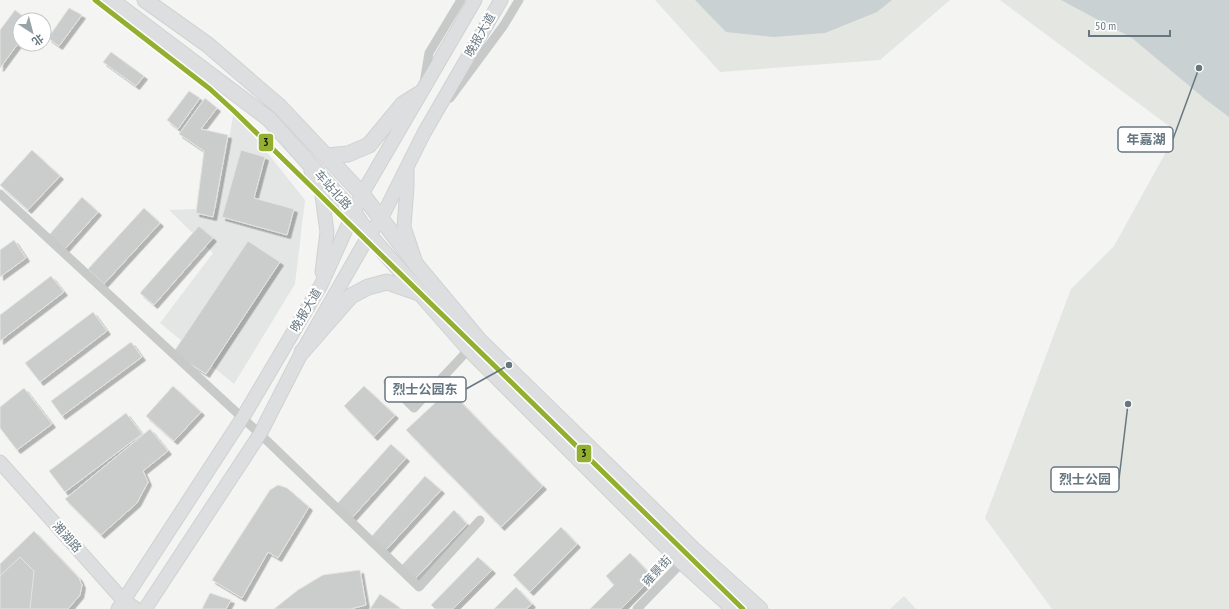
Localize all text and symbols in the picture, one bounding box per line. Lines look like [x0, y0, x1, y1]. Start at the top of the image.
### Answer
street label: 晚报大道 [461, 10, 498, 59]
north arrow [12, 12, 52, 52]
scale bar [1089, 12, 1170, 38]
text: 50 m [1095, 18, 1116, 33]
text: 北 [29, 31, 46, 49]
callout: 年嘉湖 [1118, 127, 1173, 152]
text: 年嘉湖 [1126, 131, 1166, 148]
line badge: 3 [258, 133, 274, 152]
text: 3 [263, 135, 269, 149]
street label: 车站北路 [312, 167, 355, 213]
street label: 晚报大道 [287, 285, 324, 334]
callout: 烈士公园东 [385, 377, 466, 402]
text: 烈士公园东 [392, 381, 458, 398]
line badge: 3 [576, 444, 592, 463]
text: 3 [581, 446, 587, 460]
callout: 烈士公园 [1051, 467, 1119, 492]
text: 烈士公园 [1059, 471, 1111, 488]
street label: 湘湖路 [50, 518, 85, 555]
street label: 雍景街 [639, 552, 674, 589]

